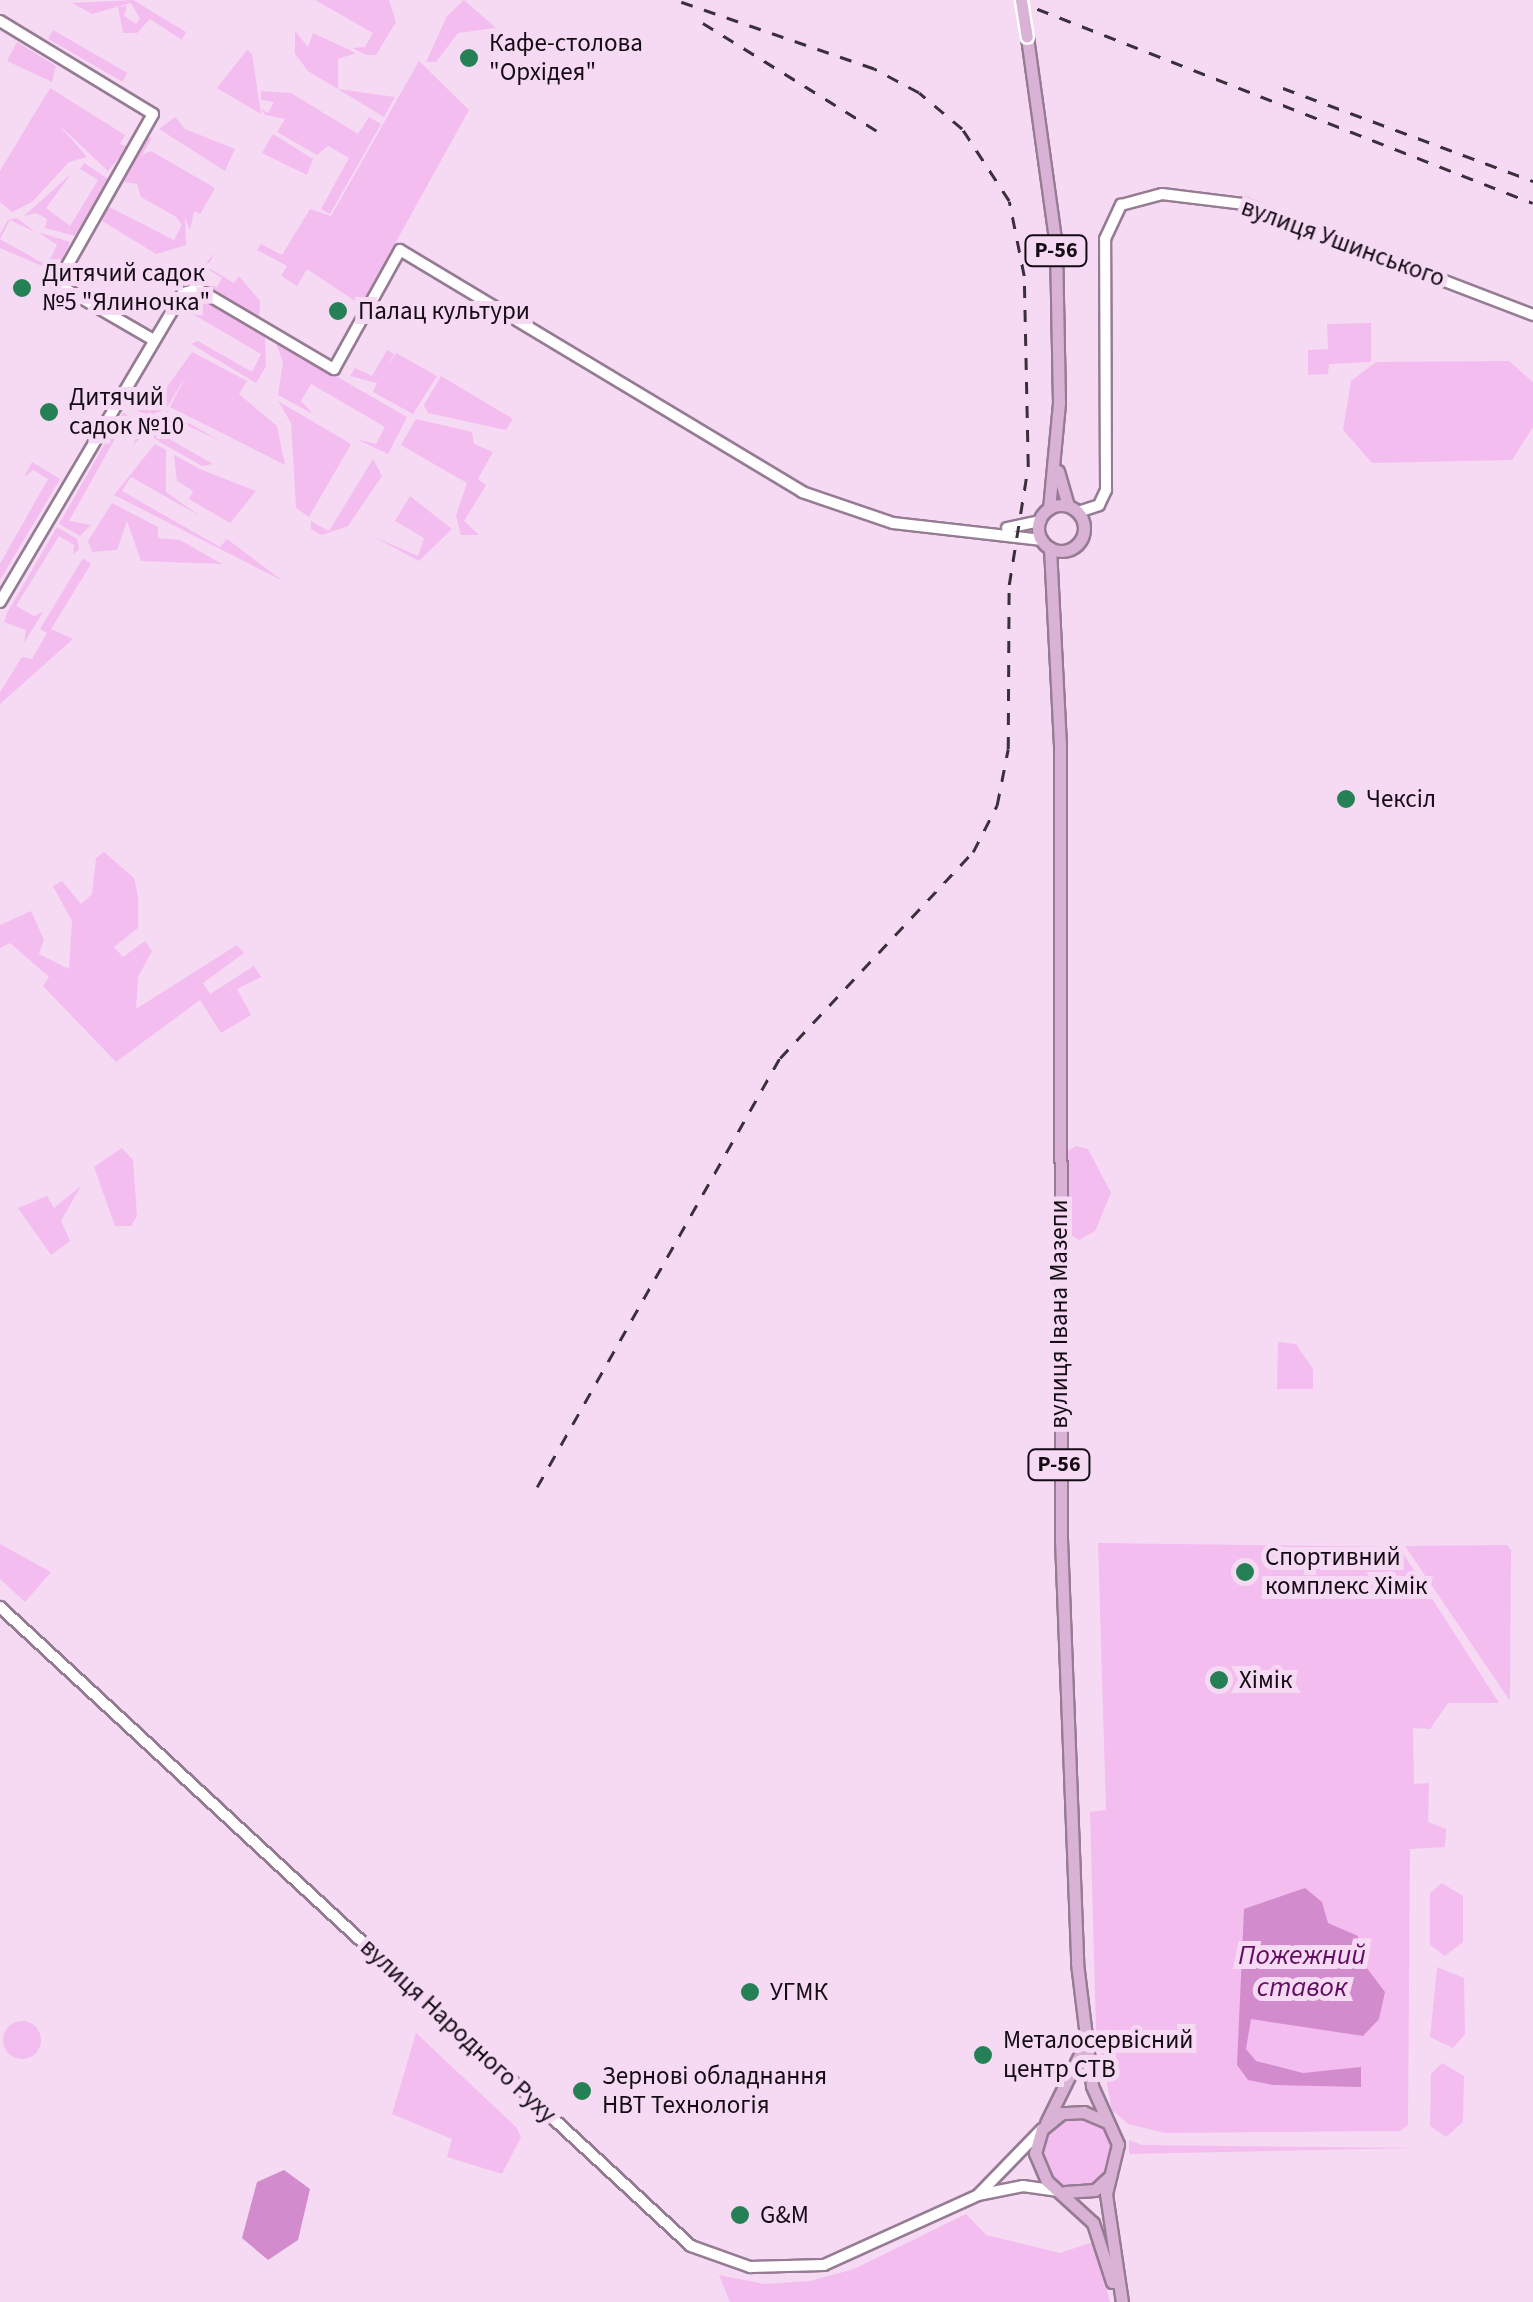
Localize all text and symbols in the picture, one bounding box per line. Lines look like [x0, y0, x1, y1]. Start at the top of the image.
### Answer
place label: Кафе-столова "Орхідея" [489, 29, 643, 88]
marker: Кафе-столова "Орхідея" [458, 47, 480, 69]
street label: вулиця Ушинського [1237, 192, 1449, 294]
road number: Р-56 [1024, 234, 1088, 268]
place label: Дитячий садок №5 "Ялиночка" [42, 259, 210, 318]
marker: Дитячий садок №5 "Ялиночка" [11, 277, 33, 299]
place label: Палац культури [358, 296, 530, 326]
marker: Палац культури [327, 300, 349, 322]
place label: Дитячий садок №10 [69, 383, 184, 442]
marker: Дитячий садок №10 [38, 401, 60, 423]
place label: Чексіл [1366, 784, 1436, 814]
marker: Чексіл [1335, 788, 1357, 810]
street label: вулиця Івана Мазепи [1044, 1199, 1074, 1429]
road number: Р-56 [1026, 1448, 1092, 1482]
place label: Спортивний комплекс Хімік [1265, 1543, 1427, 1602]
marker: Спортивний комплекс Хімік [1234, 1561, 1256, 1583]
place label: Хімік [1239, 1665, 1292, 1695]
marker: Хімік [1208, 1669, 1230, 1691]
street label: вулиця Народного Руху [354, 1933, 562, 2129]
water label: Пожежний ставок [1238, 1938, 1366, 2004]
place label: УГМК [770, 1977, 828, 2007]
marker: УГМК [739, 1981, 761, 2003]
place label: Металосервісний центр СТВ [1003, 2026, 1193, 2085]
marker: Металосервісний центр СТВ [972, 2044, 994, 2066]
place label: Зернові обладнання НВТ Технологія [602, 2062, 827, 2121]
marker: Зернові обладнання НВТ Технологія [571, 2080, 593, 2102]
place label: G&M [760, 2200, 809, 2230]
marker: G&M [729, 2204, 751, 2226]

